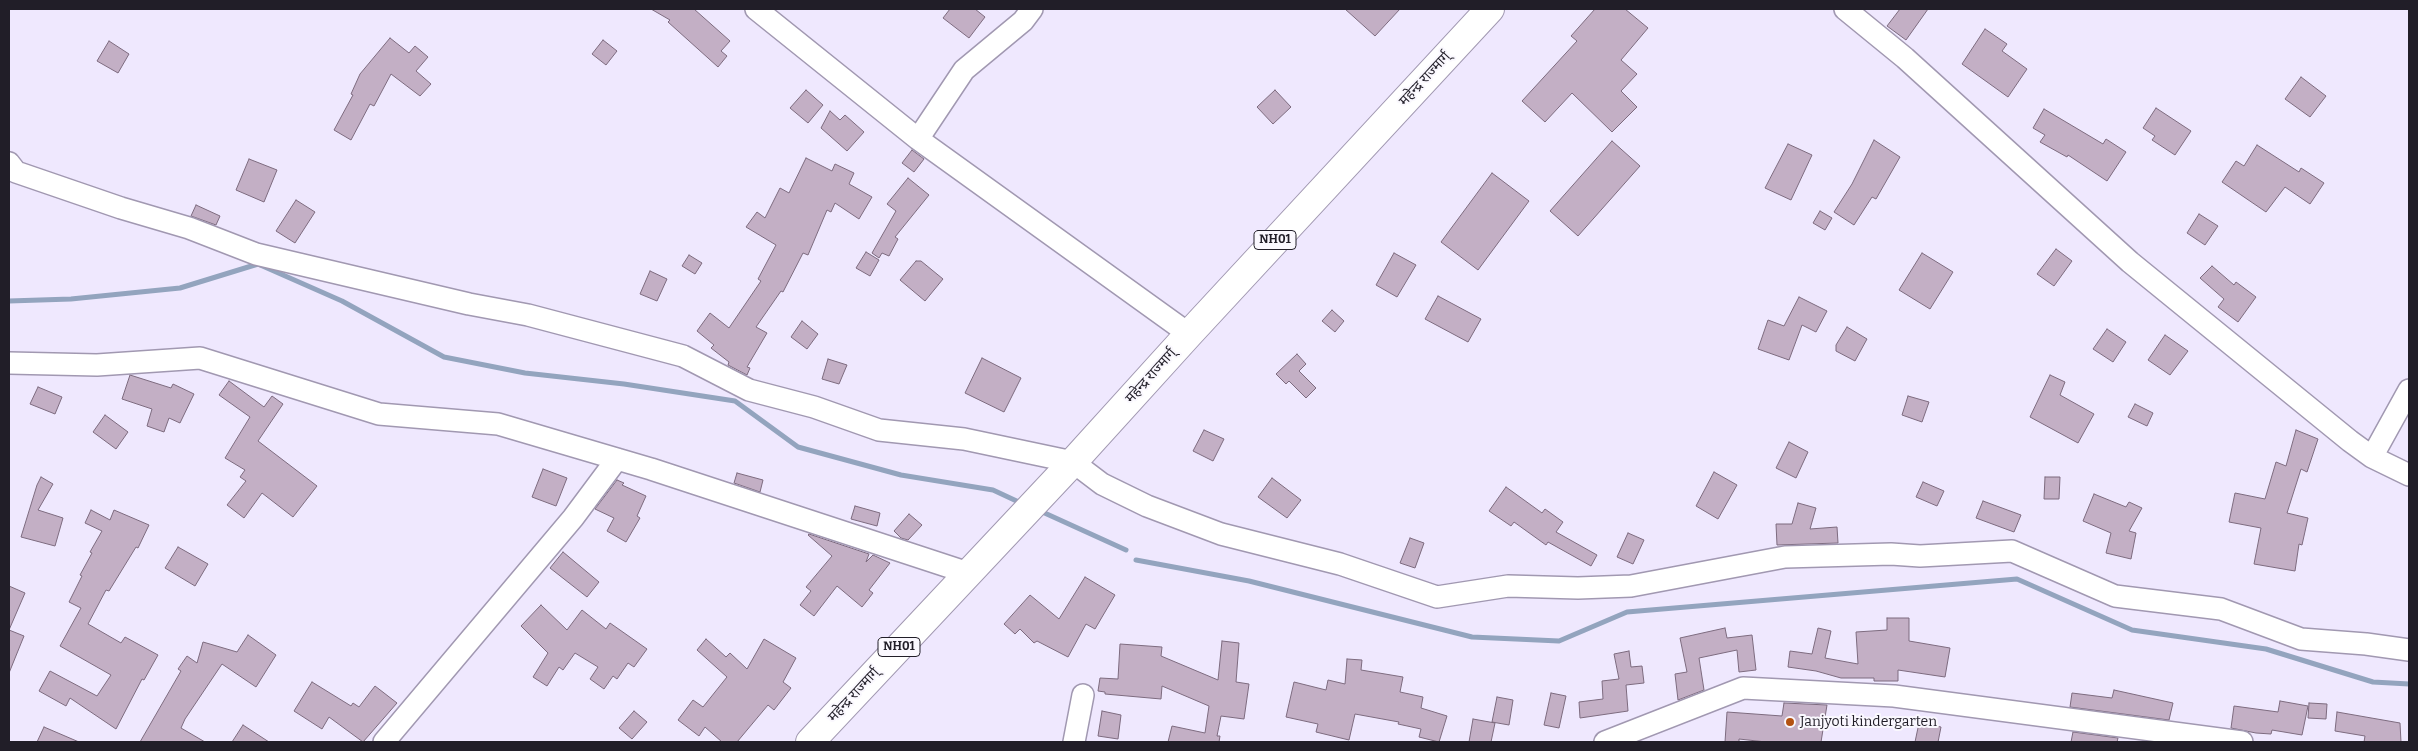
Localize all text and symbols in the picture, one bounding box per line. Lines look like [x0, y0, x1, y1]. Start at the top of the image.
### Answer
street label: महेन्द्र राज्मार्ग् [1396, 49, 1454, 109]
road number: NH01 [1254, 230, 1296, 250]
street label: महेन्द्र राज्मार्ग् [1122, 345, 1180, 407]
road number: NH01 [878, 638, 920, 656]
street label: महेन्द्र राज्मार्ग् [825, 665, 883, 725]
place label: Janjyoti kindergarten [1800, 714, 1937, 730]
marker: Janjyoti kindergarten [1784, 716, 1796, 728]

